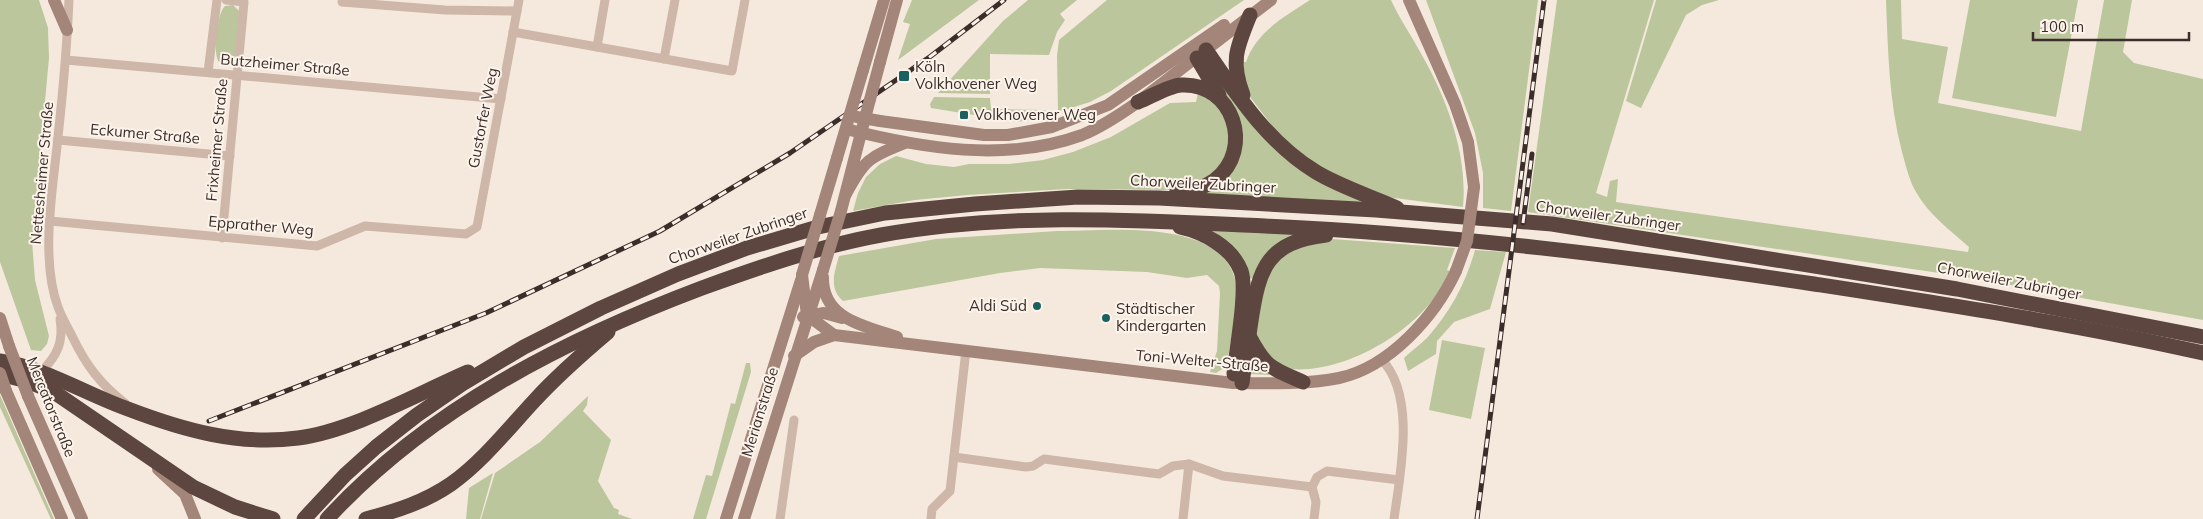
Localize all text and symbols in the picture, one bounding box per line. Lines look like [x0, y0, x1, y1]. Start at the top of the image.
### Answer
scale bar [2033, 10, 2189, 42]
text: 100 m [2040, 17, 2084, 36]
street label: Butzheimer Straße [220, 49, 350, 80]
place label: Köln Volkhovener Weg [915, 57, 1037, 93]
street label: Gustorfer Weg [463, 66, 502, 170]
marker: Köln Volkhovener Weg [897, 69, 911, 83]
street label: Frixheimer Straße [202, 78, 231, 202]
street label: Nettesheimer Straße [26, 101, 57, 245]
place label: Volkhovener Weg [974, 105, 1096, 124]
marker: Volkhovener Weg [958, 109, 970, 121]
street label: Eckumer Straße [89, 119, 201, 148]
street label: Chorweiler Zubringer [1130, 170, 1277, 197]
street label: Chorweiler Zubringer [1534, 196, 1682, 235]
street label: Chorweiler Zubringer [666, 203, 811, 268]
street label: Epprather Weg [208, 211, 315, 240]
street label: Chorweiler Zubringer [1936, 257, 2083, 304]
place label: Aldi Süd [969, 296, 1027, 315]
place label: Städtischer Kindergarten [1116, 299, 1206, 335]
marker: Aldi Süd [1031, 300, 1043, 312]
marker: Städtischer Kindergarten [1100, 312, 1112, 324]
street label: Toni-Welter-Straße [1135, 345, 1269, 376]
street label: Mercatorstraße [23, 354, 80, 460]
street label: Merianstraße [737, 365, 782, 459]

